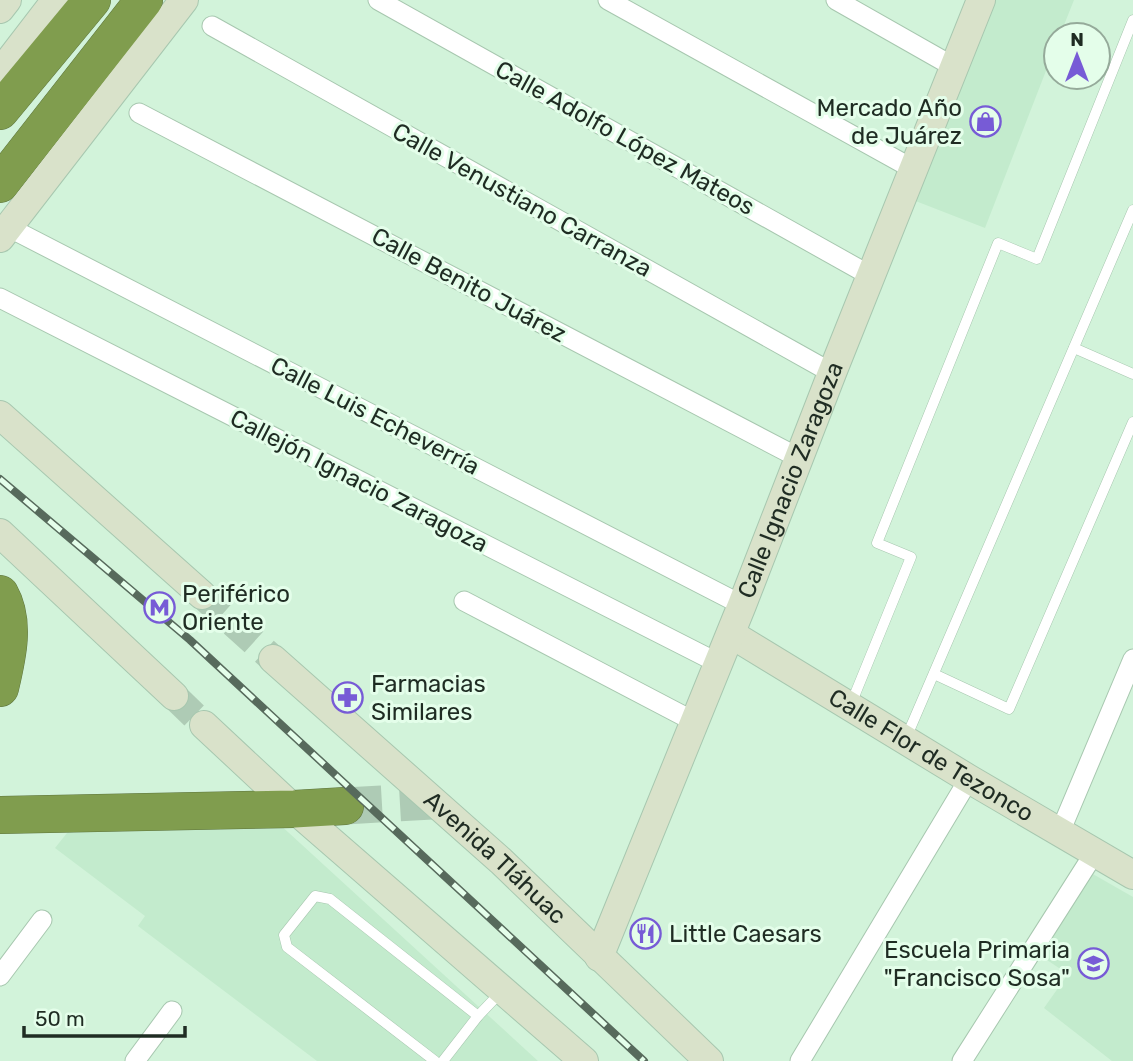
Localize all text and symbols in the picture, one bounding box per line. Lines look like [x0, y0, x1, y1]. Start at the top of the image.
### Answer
north arrow [1042, 21, 1112, 91]
text: N [1070, 28, 1084, 51]
street label: Calle Adolfo López Mateos [491, 55, 759, 221]
place label: Mercado Año de Juárez [816, 94, 962, 150]
shop icon: Mercado Año de Juárez [968, 105, 1002, 139]
street label: Calle Venustiano Carranza [388, 117, 656, 283]
street label: Calle Benito Juárez [367, 222, 571, 348]
street label: Calle Luis Echeverría [266, 351, 484, 481]
street label: Calle Ignacio Zaragoza [732, 358, 849, 602]
street label: Callejón Ignacio Zaragoza [226, 404, 492, 558]
place label: Periférico Oriente [182, 580, 290, 636]
metro station icon: Periférico Oriente [142, 591, 176, 625]
place label: Farmacias Similares [371, 670, 486, 726]
pharmacy icon: Farmacias Similares [331, 681, 365, 715]
street label: Calle Flor de Tezonco [824, 683, 1038, 828]
street label: Avenida Tláhuac [418, 785, 572, 930]
restaurant icon: Little Caesars [629, 917, 663, 951]
place label: Little Caesars [669, 920, 822, 948]
place label: Escuela Primaria "Francisco Sosa" [884, 936, 1070, 992]
school or university icon: Escuela Primaria "Francisco Sosa" [1076, 947, 1110, 981]
scale bar [24, 995, 186, 1038]
text: 50 m [35, 1006, 85, 1031]

